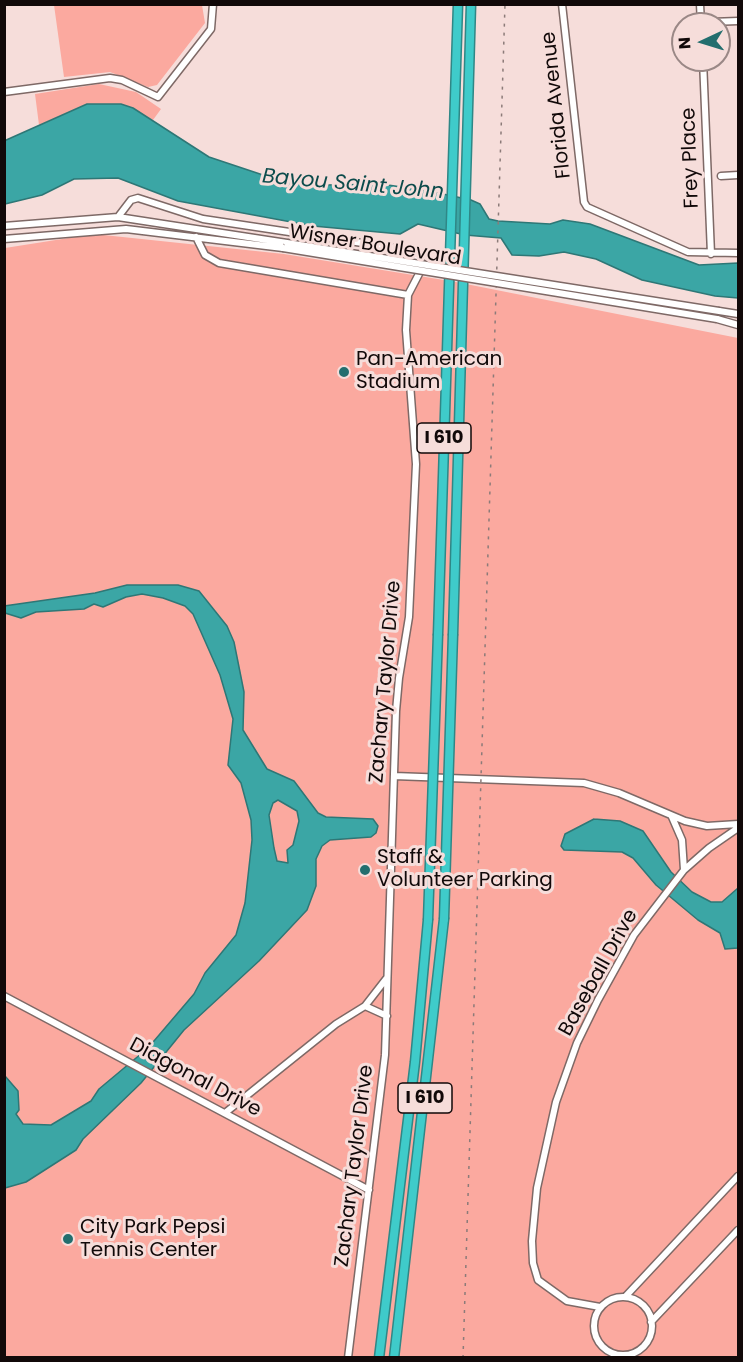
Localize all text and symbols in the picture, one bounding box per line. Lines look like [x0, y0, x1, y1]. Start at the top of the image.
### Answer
north arrow [671, 12, 731, 72]
street label: Florida Avenue [537, 30, 577, 180]
text: N [673, 36, 696, 50]
street label: Frey Place [677, 107, 705, 209]
water label: Bayou Saint John [261, 164, 445, 206]
street label: Wisner Boulevard [287, 221, 463, 271]
place label: Pan-American Stadium [356, 348, 502, 395]
marker: Pan-American Stadium [337, 365, 351, 379]
road number: I 610 [417, 423, 471, 453]
street label: Zachary Taylor Drive [365, 580, 407, 784]
place label: Staff & Volunteer Parking [377, 846, 553, 893]
marker: Staff & Volunteer Parking [358, 863, 372, 877]
street label: Baseball Drive [554, 906, 644, 1040]
street label: Diagonal Drive [125, 1033, 265, 1123]
street label: Zachary Taylor Drive [331, 1064, 379, 1268]
road number: I 610 [398, 1083, 452, 1113]
place label: City Park Pepsi Tennis Center [80, 1216, 225, 1263]
marker: City Park Pepsi Tennis Center [61, 1232, 75, 1246]

